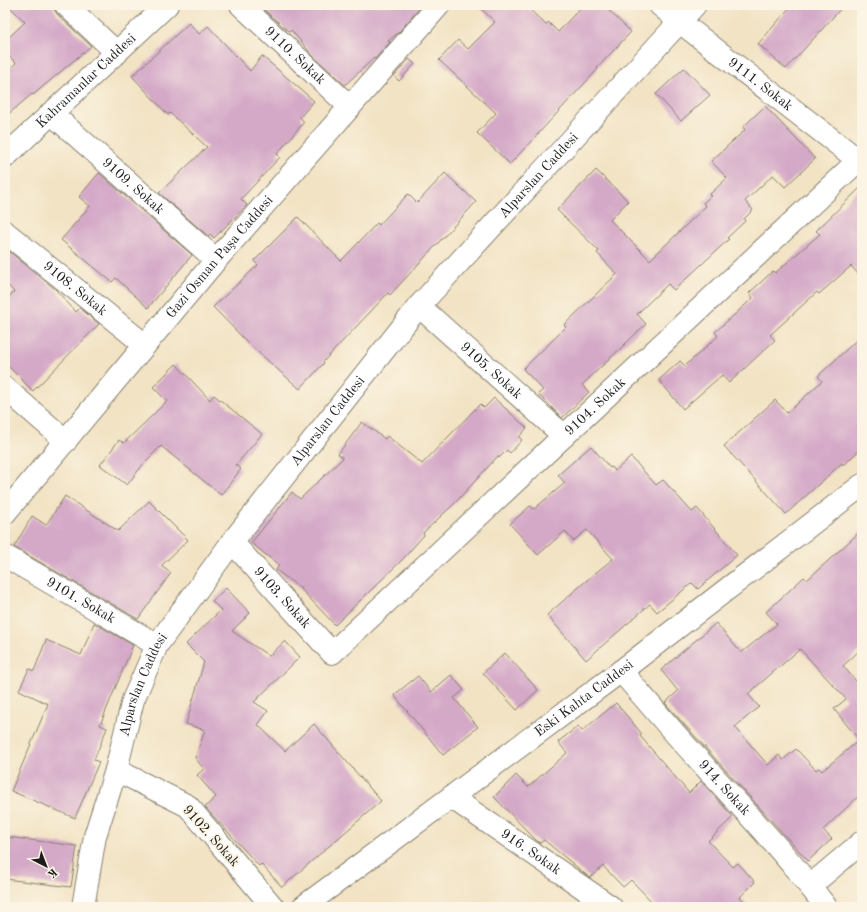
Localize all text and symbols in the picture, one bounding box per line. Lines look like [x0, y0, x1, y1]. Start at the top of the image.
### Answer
street label: 9110. Sokak [262, 24, 328, 87]
street label: Kahramanlar Caddesi [33, 31, 139, 131]
street label: 9111. Sokak [726, 55, 795, 114]
street label: Alparslan Caddesi [496, 130, 581, 221]
street label: 9109. Sokak [100, 155, 167, 217]
street label: Gazi Osman Paşa Caddesi [163, 193, 276, 321]
street label: 9108. Sokak [40, 259, 110, 318]
street label: 9105. Sokak [458, 340, 525, 402]
street label: Alparslan Caddesi [288, 373, 368, 469]
street label: 9104. Sokak [562, 375, 628, 438]
street label: 9103. Sokak [251, 564, 313, 631]
street label: 9101. Sokak [44, 575, 118, 626]
street label: Alparslan Caddesi [117, 630, 170, 738]
street label: Eski Kahta Caddesi [532, 657, 636, 739]
street label: 914. Sokak [696, 758, 753, 818]
street label: 9102. Sokak [180, 803, 242, 869]
street label: 916. Sokak [498, 827, 563, 877]
north arrow [26, 846, 66, 886]
text: K [44, 865, 59, 880]

